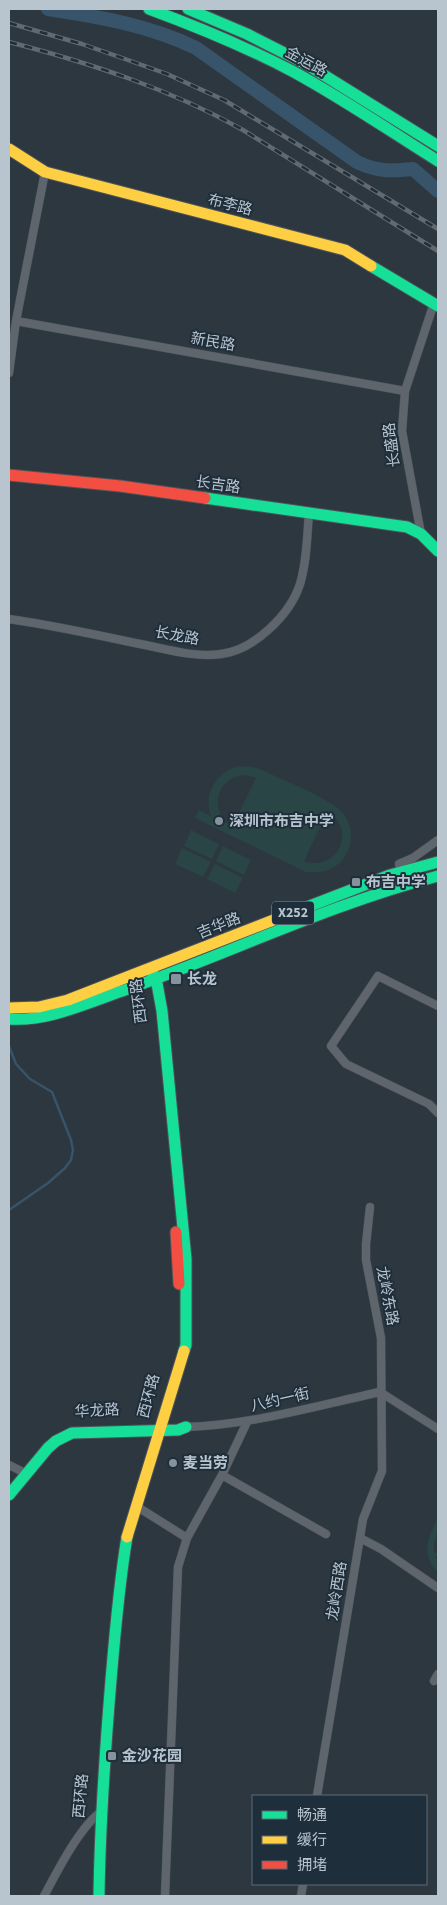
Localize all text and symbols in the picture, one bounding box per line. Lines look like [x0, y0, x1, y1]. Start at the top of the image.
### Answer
street label: 金运路 [281, 42, 331, 82]
street label: 布李路 [206, 189, 254, 221]
street label: 新民路 [189, 328, 237, 356]
street label: 长盛路 [379, 421, 405, 469]
street label: 长吉路 [194, 471, 242, 499]
street label: 长龙路 [153, 622, 201, 650]
place label: 深圳市布吉中学 [229, 811, 334, 832]
marker: 深圳市布吉中学 [213, 815, 225, 827]
place label: 布吉中学 [366, 872, 426, 893]
marker: 布吉中学 [350, 876, 362, 888]
road number: X252 [272, 901, 314, 924]
street label: 吉华路 [194, 908, 244, 944]
place label: 长龙 [187, 969, 217, 990]
marker: 长龙 [169, 972, 183, 986]
street label: 西环路 [126, 977, 152, 1025]
street label: 龙岭东路 [371, 1265, 403, 1327]
street label: 西环路 [133, 1372, 165, 1420]
street label: 八约一街 [248, 1383, 312, 1417]
street label: 华龙路 [74, 1399, 120, 1423]
place label: 麦当劳 [183, 1453, 228, 1474]
marker: 麦当劳 [167, 1457, 179, 1469]
street label: 龙岭西路 [322, 1560, 352, 1622]
place label: 金沙花园 [122, 1746, 182, 1767]
marker: 金沙花园 [106, 1750, 118, 1762]
street label: 西环路 [69, 1773, 93, 1819]
legend [252, 1795, 427, 1885]
text: 畅通 [297, 1805, 327, 1826]
text: 缓行 [297, 1830, 327, 1851]
text: 拥堵 [297, 1855, 327, 1876]

